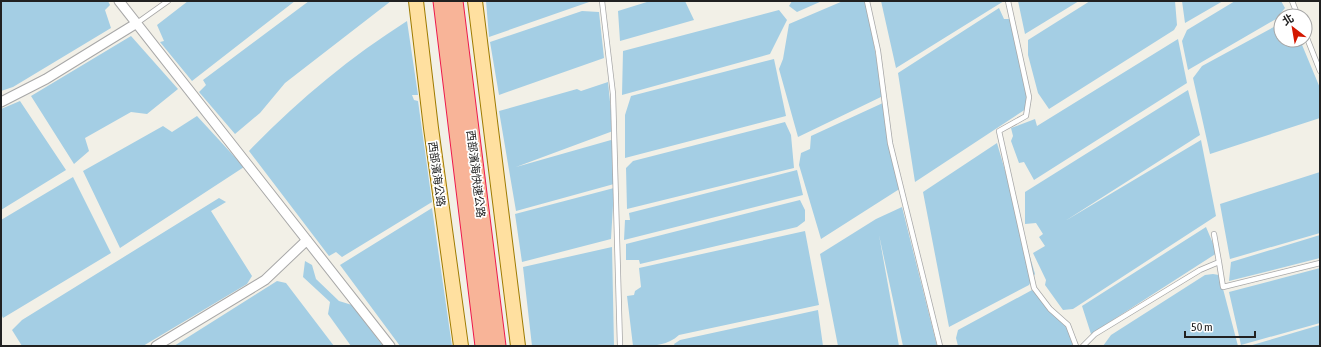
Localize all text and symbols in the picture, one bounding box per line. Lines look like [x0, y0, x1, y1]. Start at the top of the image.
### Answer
north arrow [1273, 8, 1313, 48]
text: 北 [1280, 11, 1296, 27]
street label: 西部濱海快速公路 [465, 130, 487, 218]
street label: 西部濱海公路 [426, 140, 448, 208]
scale bar [1185, 313, 1255, 339]
text: 50 m [1191, 320, 1213, 334]

